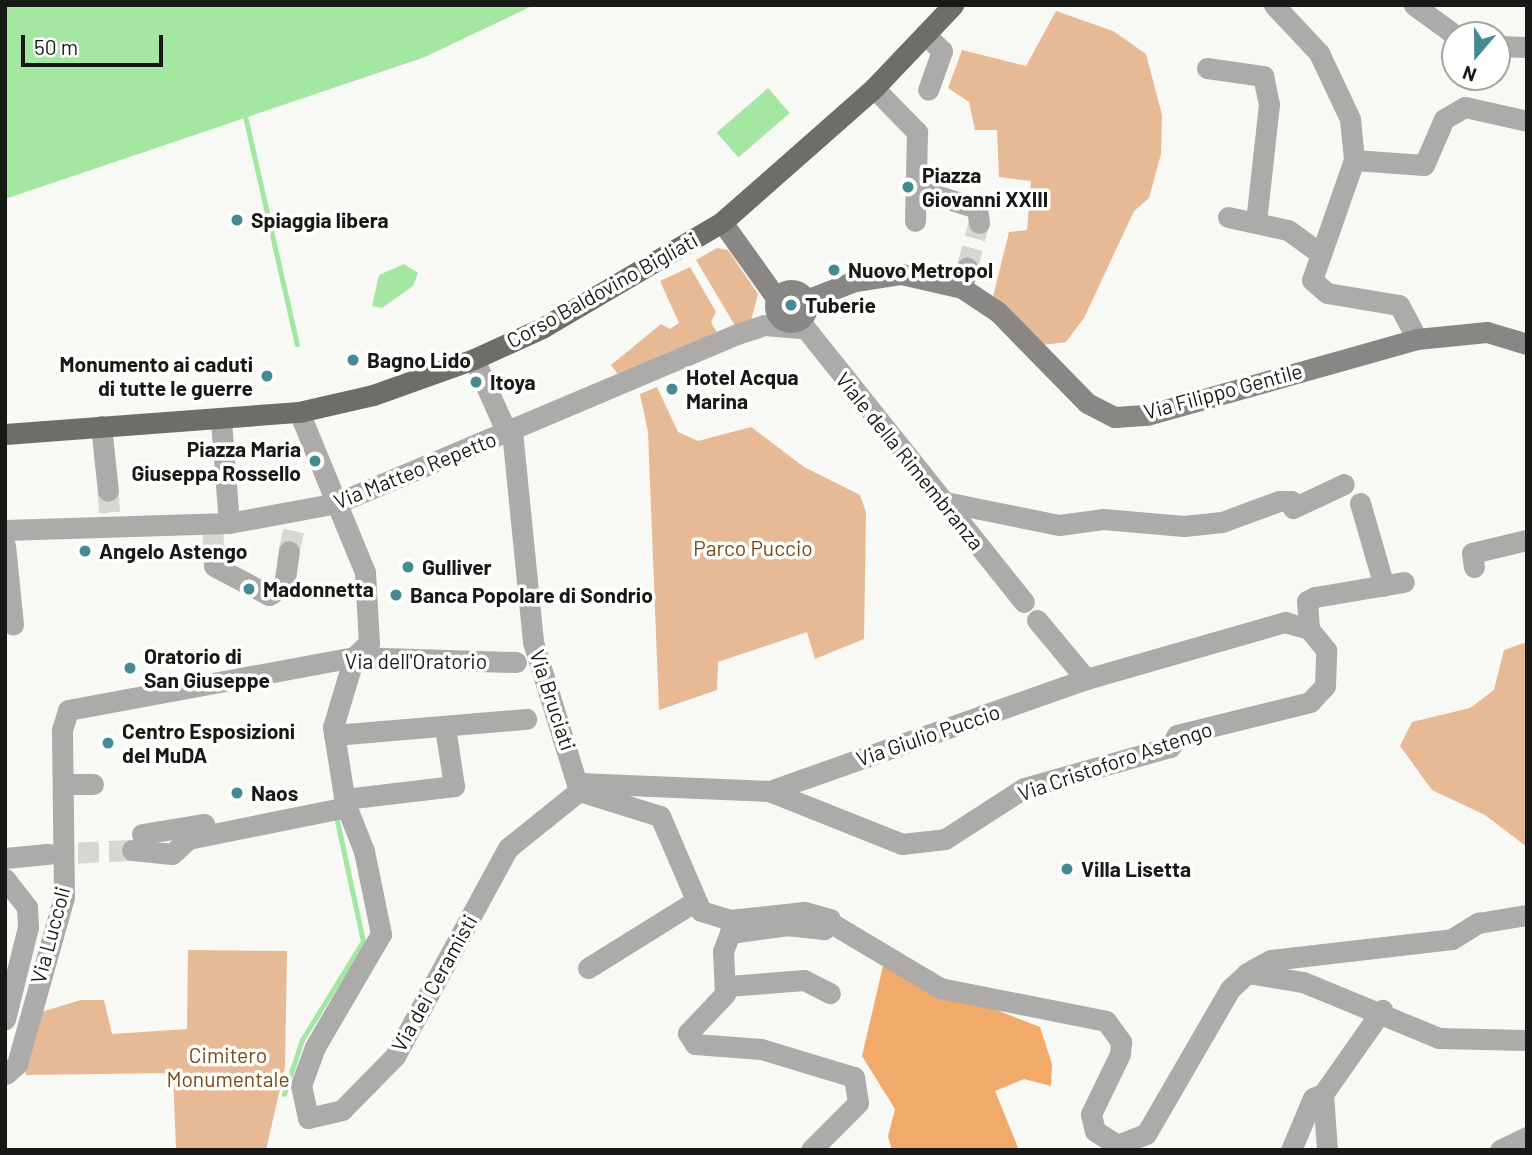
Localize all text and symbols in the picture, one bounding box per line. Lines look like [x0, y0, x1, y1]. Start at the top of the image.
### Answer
scale bar [24, 21, 166, 65]
north arrow [1441, 21, 1511, 91]
text: 50 m [34, 34, 78, 59]
text: N [1459, 61, 1479, 87]
place label: Piazza Giovanni XXIII [922, 162, 1048, 212]
marker: Piazza Giovanni XXIII [900, 179, 916, 195]
place label: Spiaggia libera [251, 207, 389, 233]
marker: Spiaggia libera [229, 212, 245, 228]
street label: Corso Baldovino Bigliati [502, 227, 702, 353]
place label: Nuovo Metropol [848, 257, 993, 283]
marker: Nuovo Metropol [826, 262, 842, 278]
place label: Tuberie [805, 292, 876, 318]
marker: Tuberie [783, 297, 799, 313]
place label: Bagno Lido [367, 347, 471, 373]
place label: Monumento ai caduti di tutte le guerre [60, 351, 253, 401]
marker: Bagno Lido [345, 352, 361, 368]
street label: Via Filippo Gentile [1141, 358, 1305, 424]
place label: Hotel Acqua Marina [686, 364, 799, 414]
street label: Viale della Rimembranza [831, 367, 989, 555]
marker: Monumento ai caduti di tutte le guerre [259, 368, 275, 384]
place label: Itoya [490, 369, 536, 395]
marker: Itoya [468, 374, 484, 390]
marker: Hotel Acqua Marina [664, 381, 680, 397]
street label: Via Matteo Repetto [330, 426, 500, 514]
place label: Piazza Maria Giuseppa Rossello [131, 436, 301, 486]
marker: Piazza Maria Giuseppa Rossello [307, 453, 323, 469]
park label: Parco Puccio [693, 535, 813, 561]
place label: Angelo Astengo [99, 538, 248, 564]
marker: Angelo Astengo [77, 543, 93, 559]
place label: Gulliver [422, 554, 492, 580]
marker: Gulliver [400, 559, 416, 575]
place label: Madonnetta [263, 576, 374, 602]
marker: Madonnetta [241, 581, 257, 597]
place label: Banca Popolare di Sondrio [410, 582, 653, 608]
marker: Banca Popolare di Sondrio [388, 587, 404, 603]
place label: Oratorio di San Giuseppe [144, 643, 270, 693]
street label: Via Bruciati [525, 646, 581, 754]
street label: Via dell'Oratorio [345, 648, 487, 674]
marker: Oratorio di San Giuseppe [122, 660, 138, 676]
street label: Via Giulio Puccio [853, 699, 1003, 771]
street label: Via Cristoforo Astengo [1015, 716, 1215, 806]
place label: Centro Esposizioni del MuDA [122, 718, 295, 768]
marker: Centro Esposizioni del MuDA [100, 735, 116, 751]
place label: Naos [251, 780, 298, 806]
marker: Naos [229, 785, 245, 801]
place label: Villa Lisetta [1081, 856, 1191, 882]
marker: Villa Lisetta [1059, 861, 1075, 877]
street label: Via Luccoli [25, 884, 75, 986]
street label: Via dei Ceramisti [386, 910, 482, 1056]
park label: Cimitero Monumentale [166, 1042, 290, 1092]

